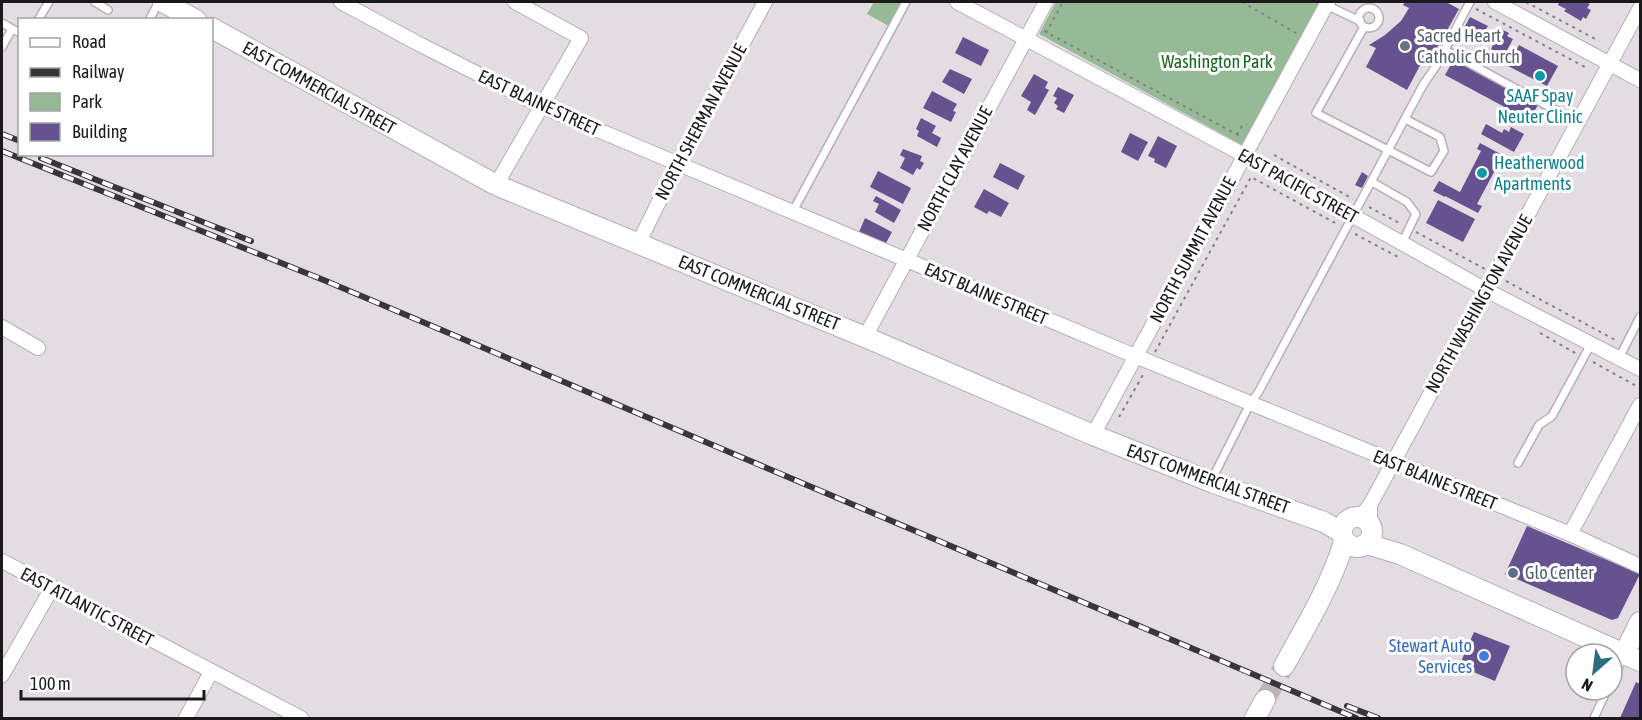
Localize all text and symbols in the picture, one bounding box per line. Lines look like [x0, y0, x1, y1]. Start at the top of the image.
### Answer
legend [18, 18, 213, 156]
place label: Sacred Heart Catholic Church [1417, 25, 1520, 67]
text: Road [72, 31, 106, 52]
street label: EAST COMMERCIAL STREET [239, 37, 400, 138]
marker: Sacred Heart Catholic Church [1398, 39, 1412, 53]
street label: NORTH SHERMAN AVENUE [651, 40, 751, 203]
park label: Washington Park [1161, 51, 1273, 72]
text: Railway [72, 61, 124, 82]
street label: EAST BLAINE STREET [475, 65, 603, 140]
marker: SAAF Spay Neuter Clinic [1533, 69, 1547, 83]
place label: SAAF Spay Neuter Clinic [1498, 85, 1583, 127]
text: Park [72, 91, 102, 112]
street label: NORTH CLAY AVENUE [913, 103, 996, 235]
text: Building [72, 121, 127, 142]
street label: EAST PACIFIC STREET [1234, 144, 1362, 227]
place label: Heatherwood Apartments [1494, 152, 1584, 194]
marker: Heatherwood Apartments [1475, 166, 1489, 180]
street label: NORTH SUMMIT AVENUE [1145, 173, 1240, 326]
street label: NORTH WASHINGTON AVENUE [1421, 211, 1536, 396]
street label: EAST COMMERCIAL STREET [676, 251, 843, 335]
street label: EAST BLAINE STREET [921, 258, 1051, 329]
street label: EAST COMMERCIAL STREET [1124, 439, 1293, 518]
street label: EAST BLAINE STREET [1370, 445, 1500, 514]
place label: Glo Center [1525, 562, 1594, 583]
street label: EAST ATLANTIC STREET [17, 563, 157, 651]
marker: Glo Center [1506, 566, 1520, 580]
place label: Stewart Auto Services [1389, 635, 1472, 677]
north arrow [1564, 642, 1624, 702]
marker: Stewart Auto Services [1477, 649, 1491, 663]
scale bar [21, 663, 204, 701]
text: 100 m [30, 673, 71, 694]
text: N [1579, 675, 1595, 695]

